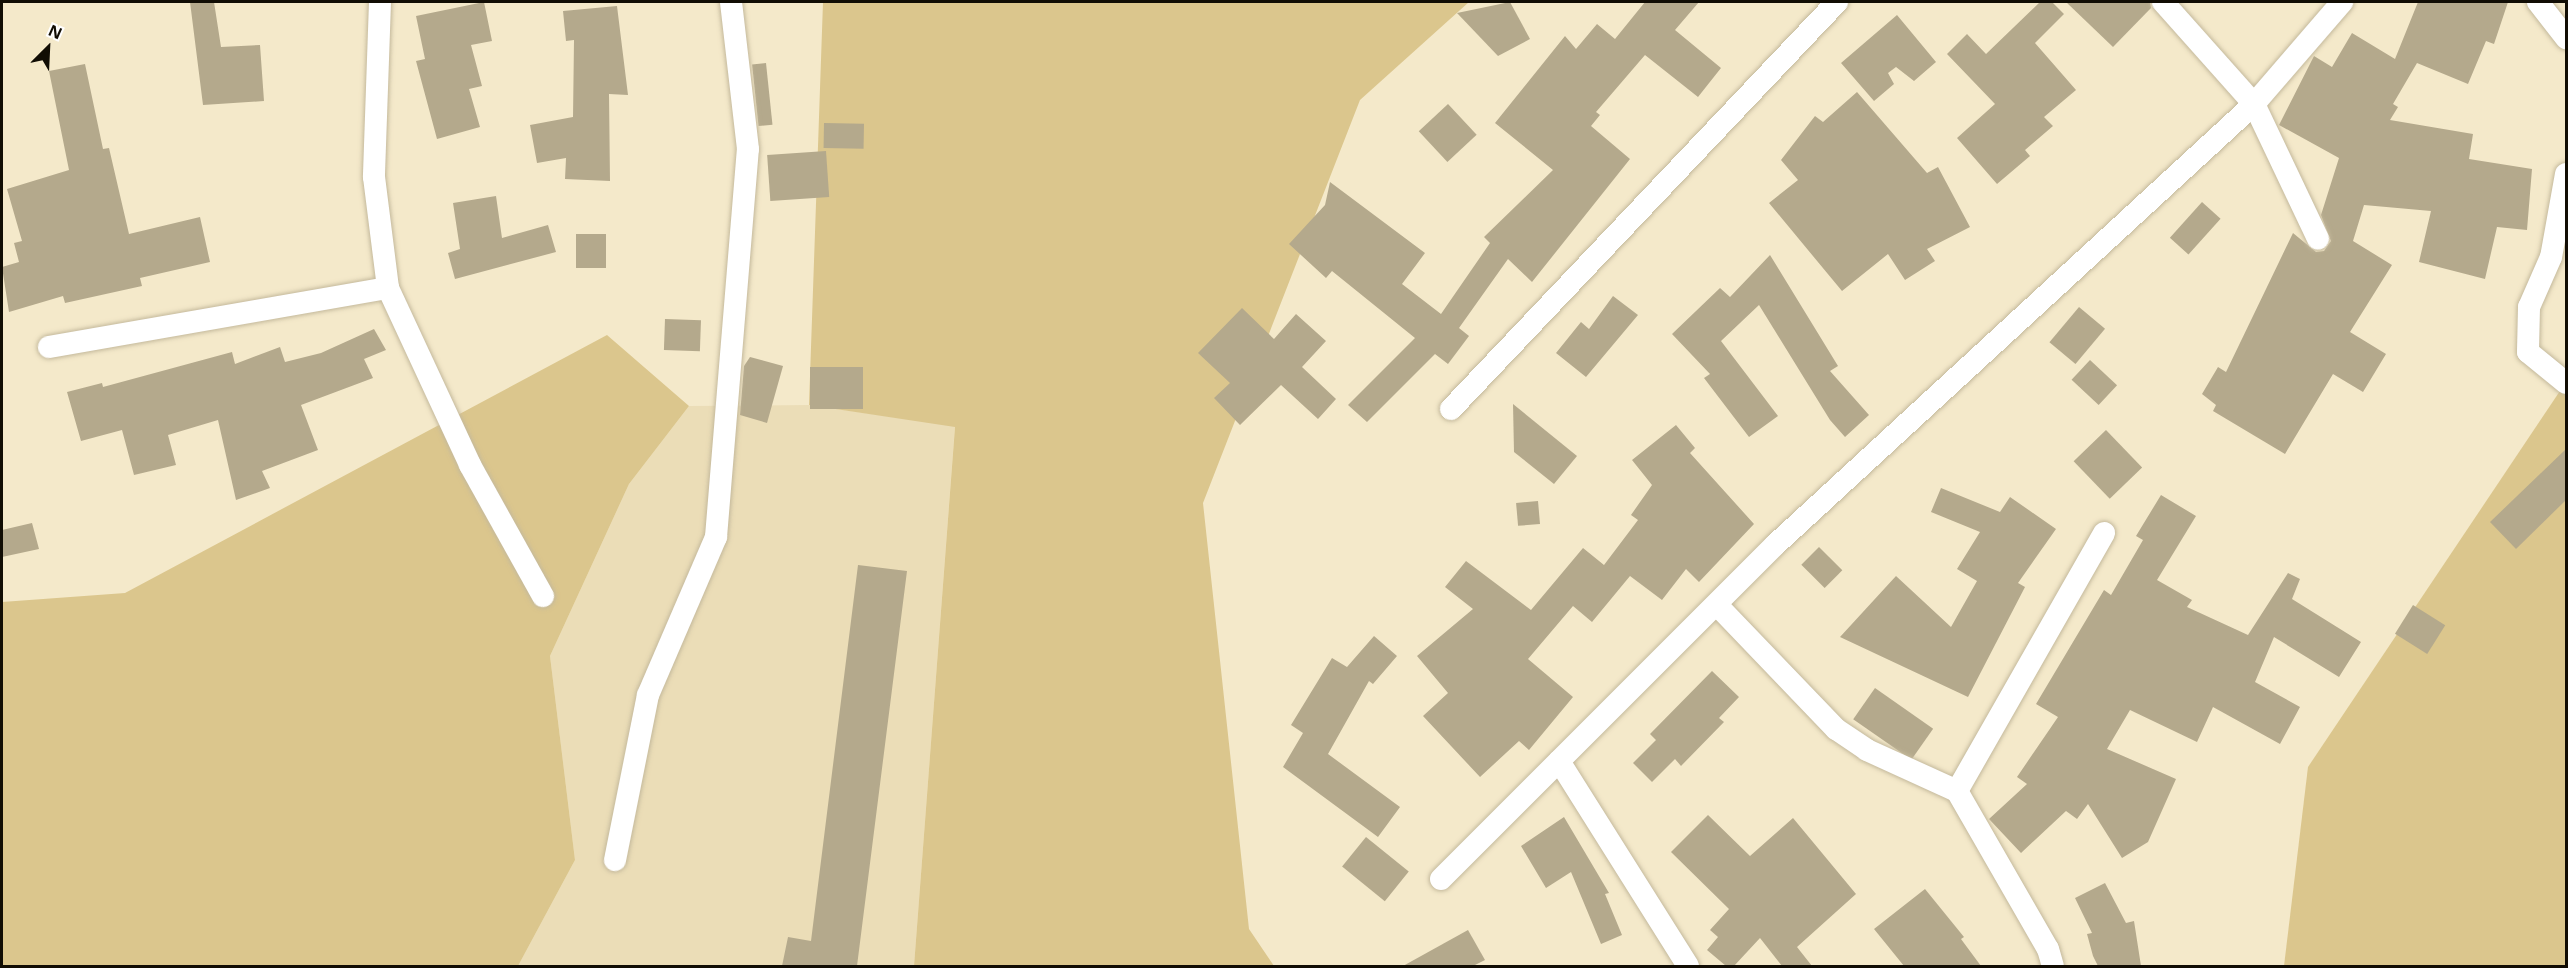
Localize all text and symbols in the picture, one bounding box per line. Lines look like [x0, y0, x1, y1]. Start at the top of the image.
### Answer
north arrow [18, 18, 78, 78]
text: N [45, 19, 66, 44]

